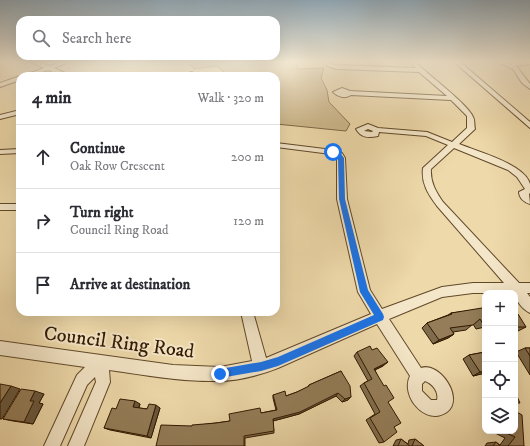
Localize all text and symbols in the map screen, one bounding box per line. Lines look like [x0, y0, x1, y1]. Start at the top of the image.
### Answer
search box [16, 16, 280, 60]
icon: search [30, 27, 52, 49]
text: Search here [62, 29, 131, 48]
text: 4 min [32, 87, 71, 109]
text: Walk · 320 m [198, 90, 264, 106]
text: Continue [70, 139, 125, 158]
route start [324, 143, 342, 161]
icon: ahead [32, 146, 54, 168]
text: 200 m [231, 149, 264, 165]
text: Oak Row Crescent [70, 158, 165, 174]
text: Turn right [70, 203, 133, 222]
icon: right [32, 210, 54, 232]
text: 120 m [233, 213, 264, 229]
text: Council Ring Road [70, 222, 168, 238]
icon: arrive [32, 274, 54, 296]
text: Arrive at destination [70, 275, 190, 294]
map controls [482, 290, 518, 434]
button: + [482, 290, 518, 326]
street label: Council Ring Road [42, 321, 196, 365]
button: − [482, 326, 518, 362]
button: locate [482, 362, 518, 398]
route end [211, 365, 229, 383]
button: layers [482, 398, 518, 434]

